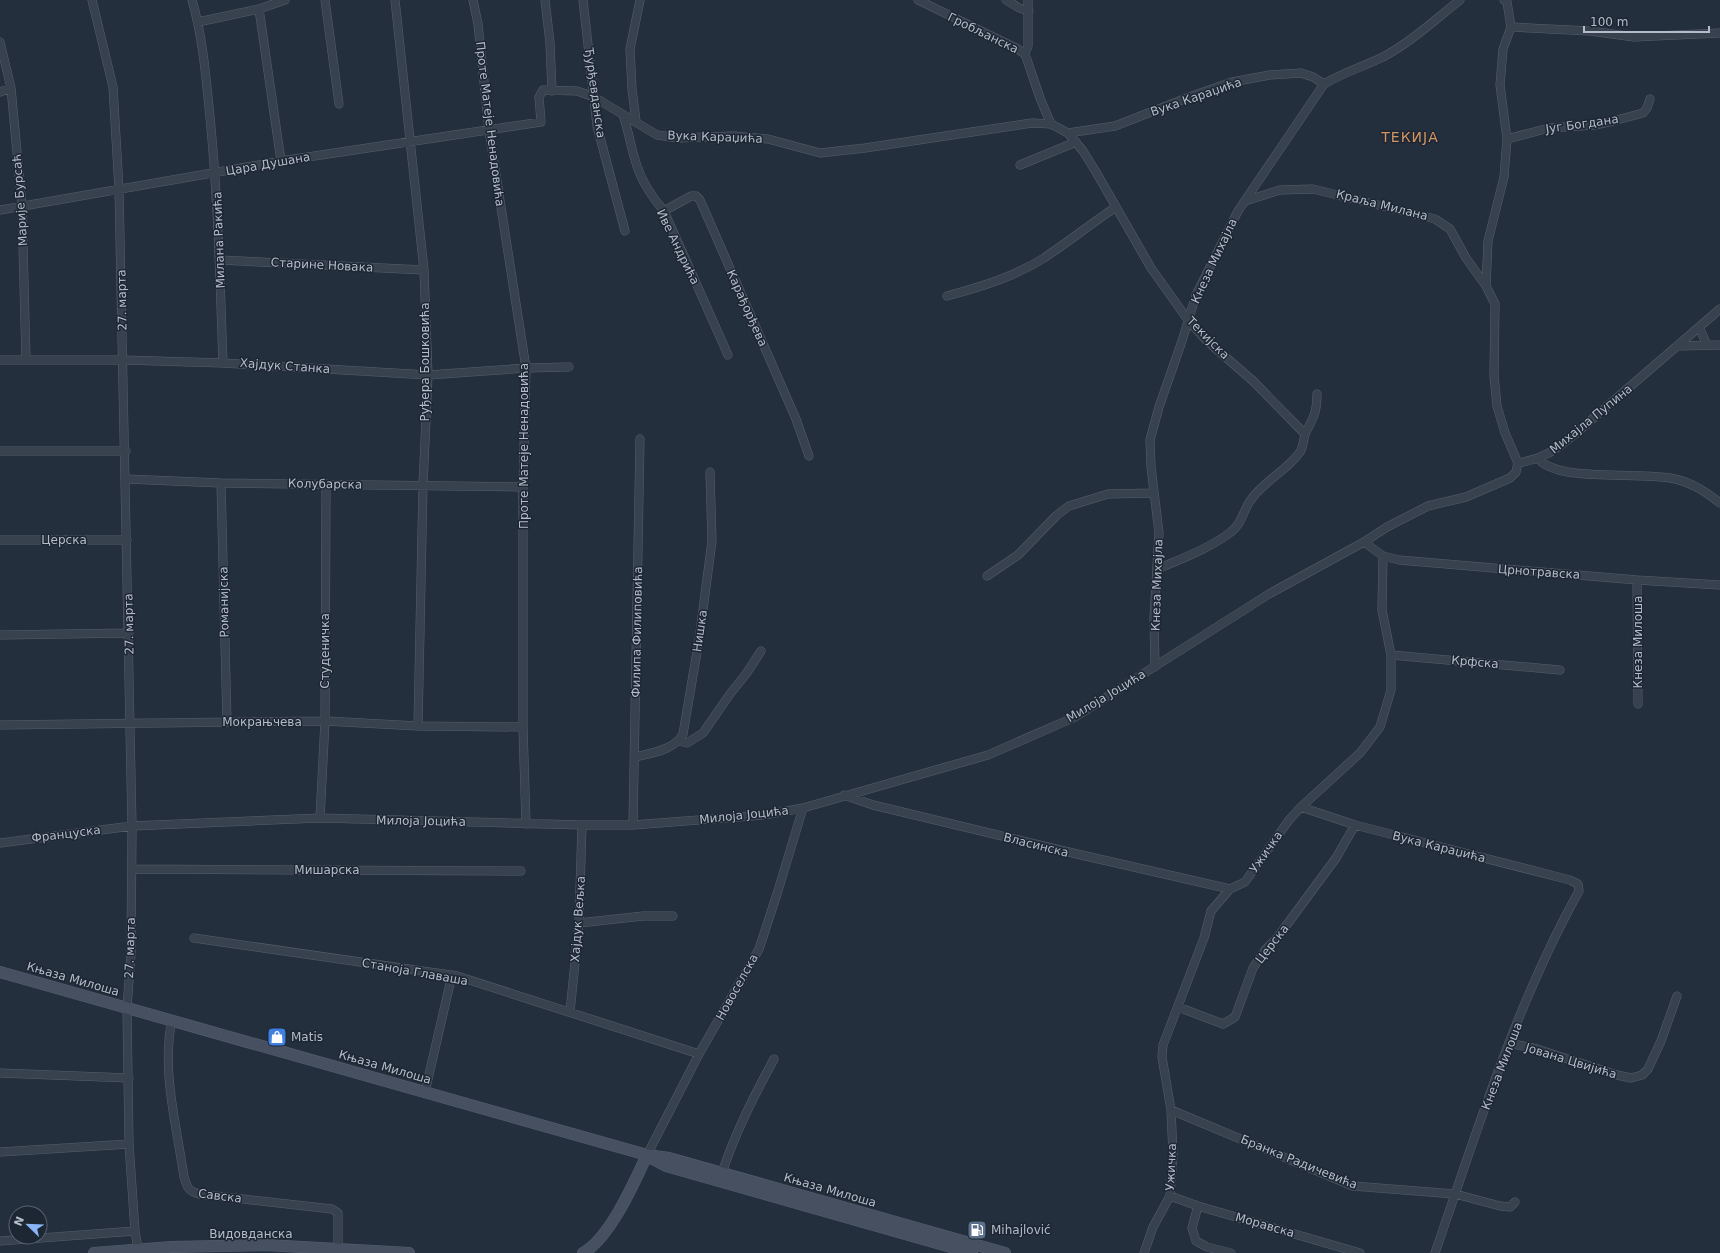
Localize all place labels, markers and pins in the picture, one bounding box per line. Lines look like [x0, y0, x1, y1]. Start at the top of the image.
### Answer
shop icon: Matis [266, 1026, 288, 1048]
place label: Matis [291, 1030, 323, 1044]
fuel station icon: Mihajlović [966, 1219, 988, 1241]
place label: Mihajlović [991, 1223, 1051, 1237]

